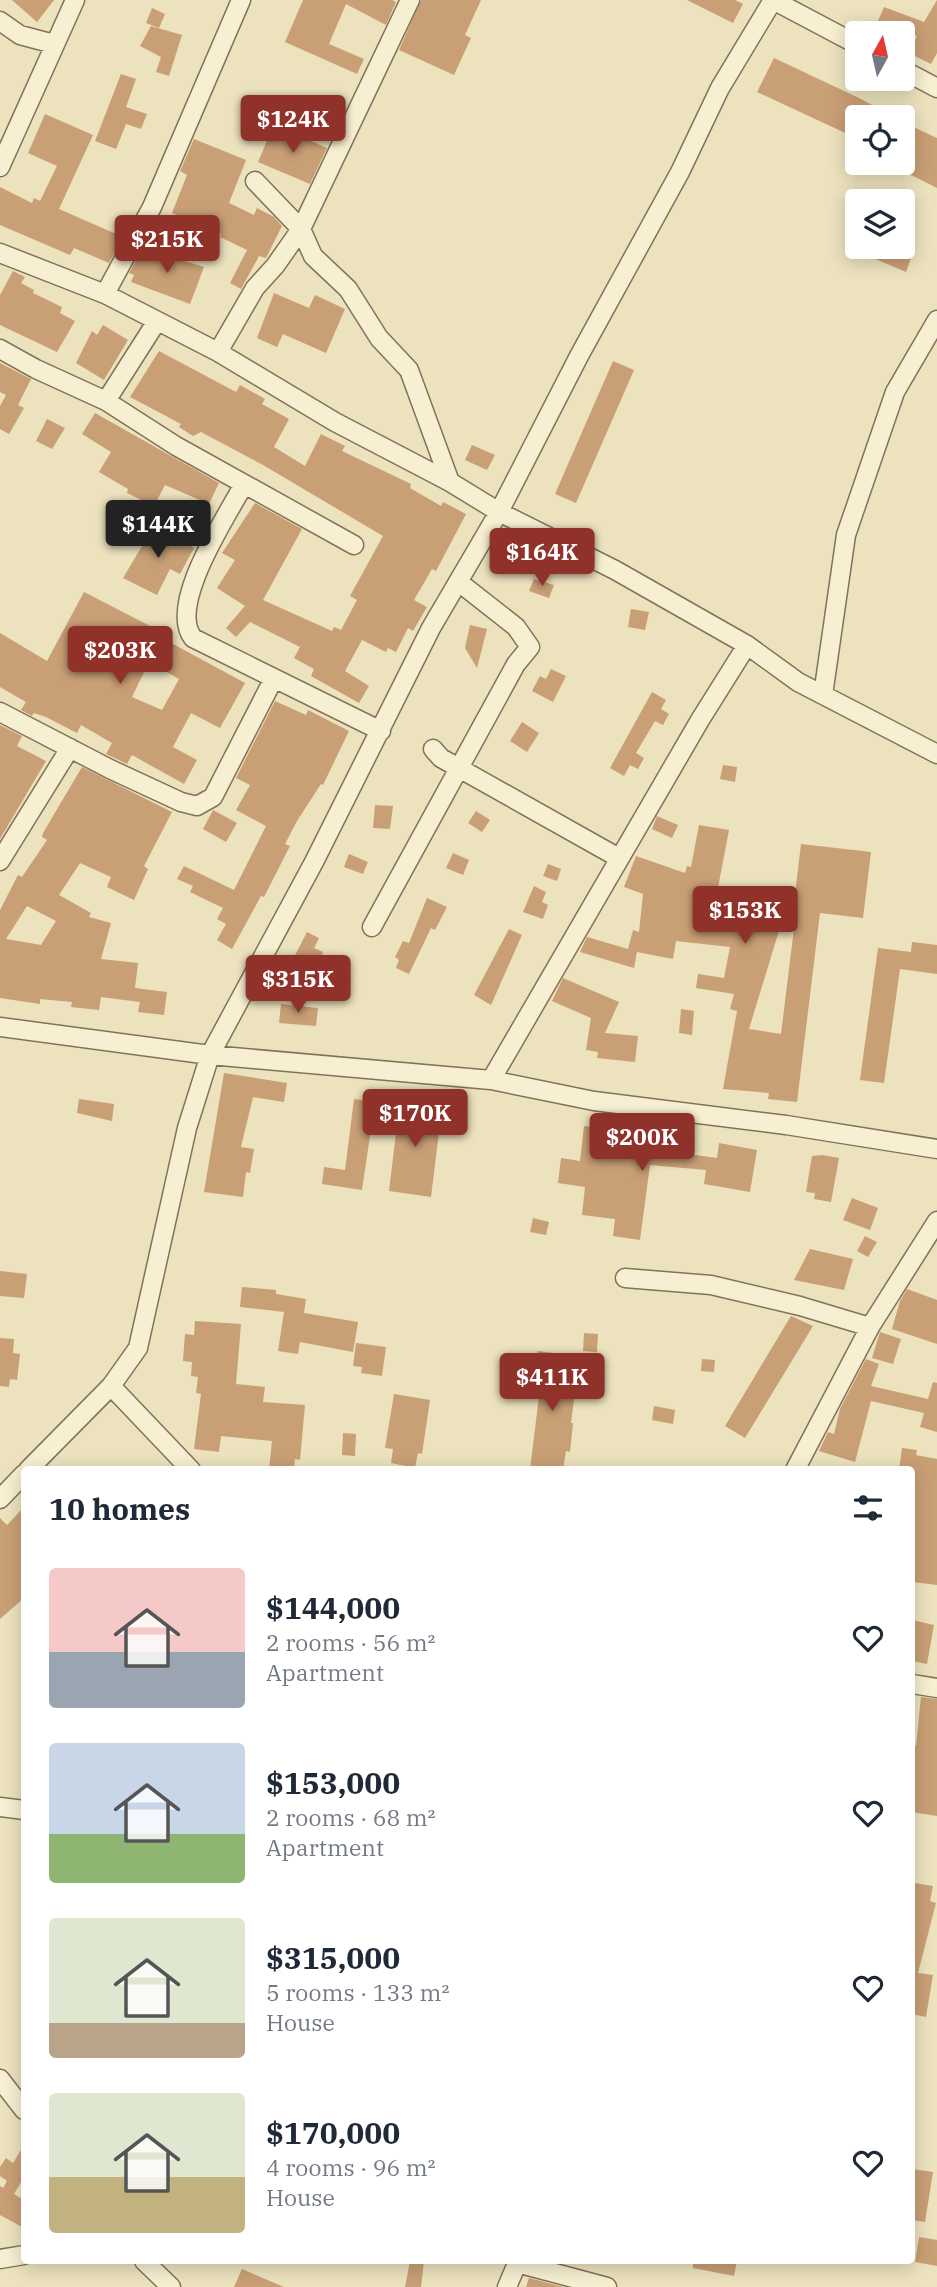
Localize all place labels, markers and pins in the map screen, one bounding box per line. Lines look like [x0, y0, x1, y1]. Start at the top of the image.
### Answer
pin: $124K [244, 96, 342, 155]
pin: $215K [118, 216, 216, 275]
pin: $144K [109, 500, 207, 560]
pin: $164K [493, 528, 591, 588]
pin: $203K [71, 626, 169, 686]
pin: $153K [696, 886, 794, 946]
pin: $315K [249, 956, 347, 1015]
pin: $170K [366, 1090, 464, 1149]
pin: $200K [593, 1114, 691, 1173]
pin: $411K [503, 1354, 601, 1413]

